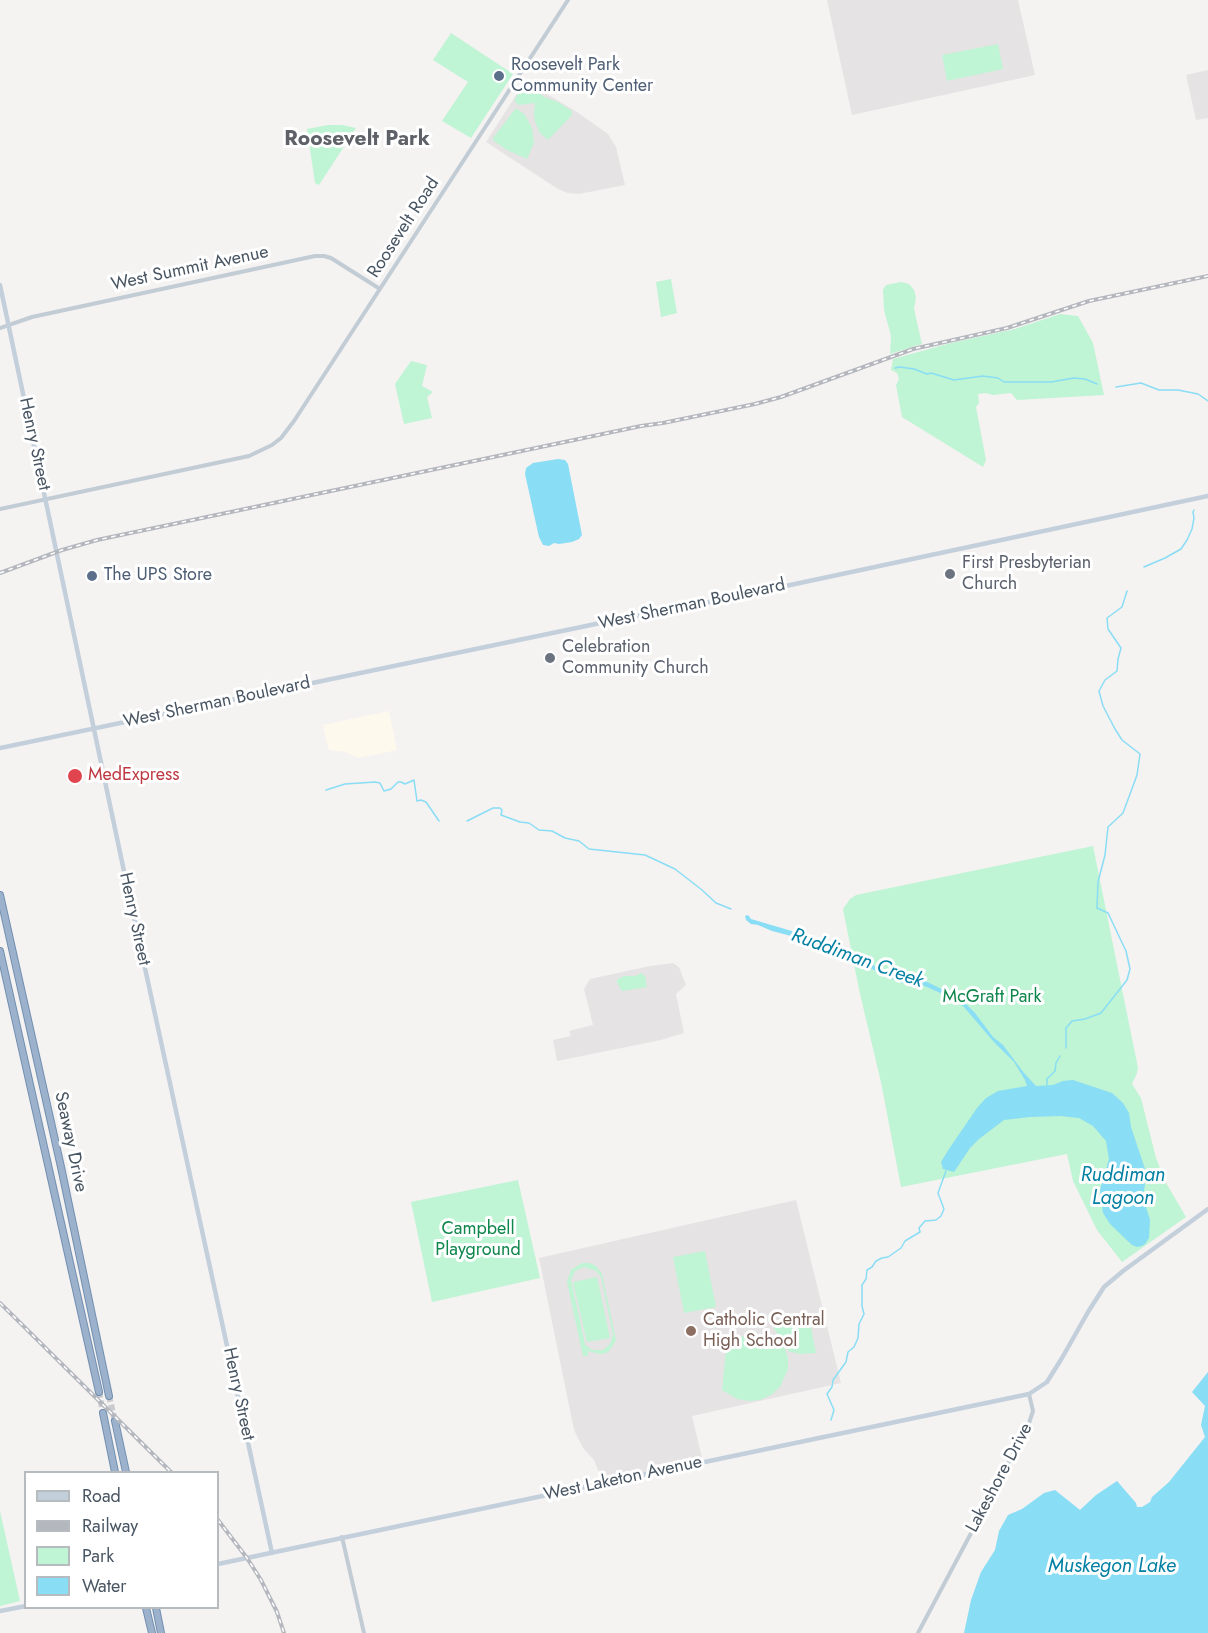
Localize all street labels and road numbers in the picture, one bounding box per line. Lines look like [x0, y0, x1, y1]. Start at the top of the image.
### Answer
street label: Roosevelt Road [363, 174, 445, 282]
street label: West Summit Avenue [109, 242, 271, 296]
street label: Henry Street [14, 396, 54, 492]
street label: West Sherman Boulevard [597, 575, 787, 635]
street label: West Sherman Boulevard [122, 673, 312, 733]
street label: Henry Street [114, 871, 154, 967]
street label: Seaway Drive [49, 1090, 91, 1194]
street label: Henry Street [218, 1346, 258, 1442]
street label: Lakeshore Drive [962, 1420, 1038, 1536]
street label: West Laketon Avenue [542, 1452, 704, 1506]

